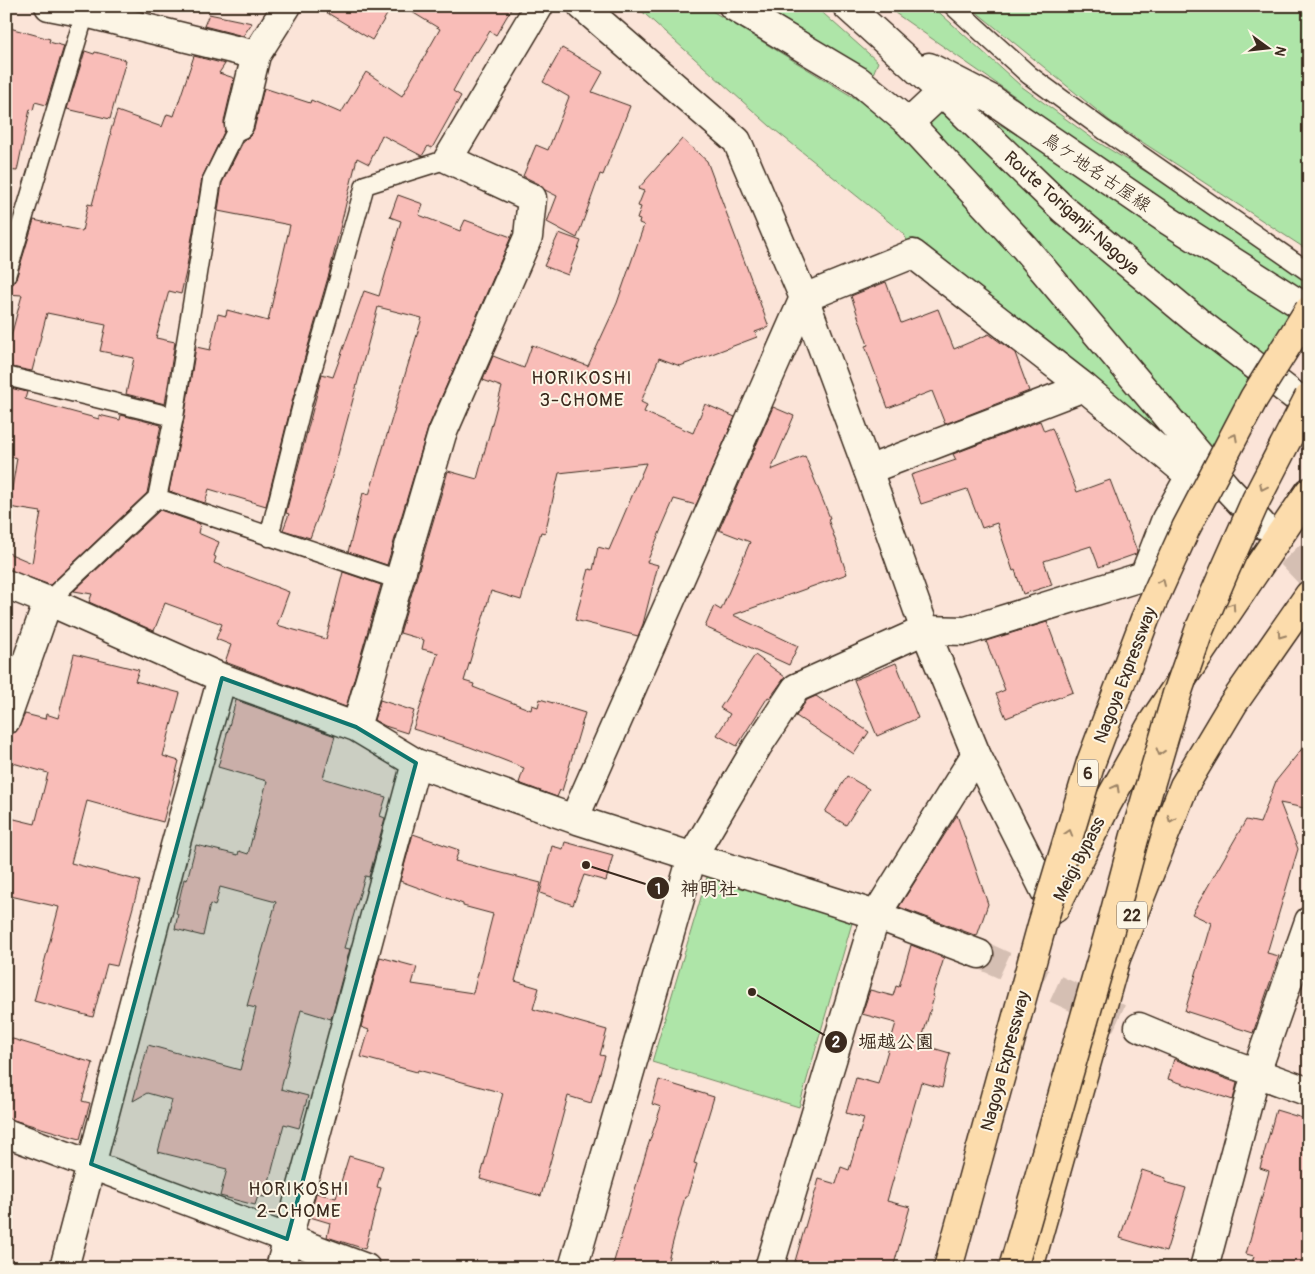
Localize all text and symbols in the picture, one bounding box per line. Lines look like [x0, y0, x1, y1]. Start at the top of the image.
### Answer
north arrow [1242, 22, 1292, 72]
text: N [1271, 44, 1290, 58]
street label: 鳥ケ地名古屋線 [1038, 128, 1155, 217]
street label: Route Toriganji-Nagoya [999, 146, 1144, 280]
district label: HORIKOSHI 3-CHOME [531, 366, 633, 412]
one-way arrow [1228, 433, 1238, 442]
one-way arrow [1259, 482, 1269, 491]
one-way arrow [1155, 578, 1166, 587]
street label: Nagoya Expressway [1089, 603, 1162, 747]
one-way arrow [1225, 603, 1235, 612]
one-way arrow [1278, 629, 1287, 639]
one-way arrow [1155, 748, 1165, 756]
road number: 6 [1078, 760, 1098, 786]
one-way arrow [1110, 784, 1120, 793]
street label: Meigi Bypass [1048, 813, 1111, 905]
one-way arrow [1167, 814, 1177, 823]
one-way arrow [1064, 829, 1074, 838]
callout: 神明社 [645, 871, 747, 905]
text: 神明社 [680, 877, 738, 901]
text: 1 [655, 880, 661, 899]
road number: 22 [1117, 902, 1147, 928]
street label: Nagoya Expressway [976, 988, 1035, 1134]
callout: 堀越公園 [823, 1025, 944, 1059]
text: 堀越公園 [858, 1030, 934, 1054]
text: 2 [832, 1033, 840, 1052]
district label: HORIKOSHI 2-CHOME [248, 1177, 350, 1223]

